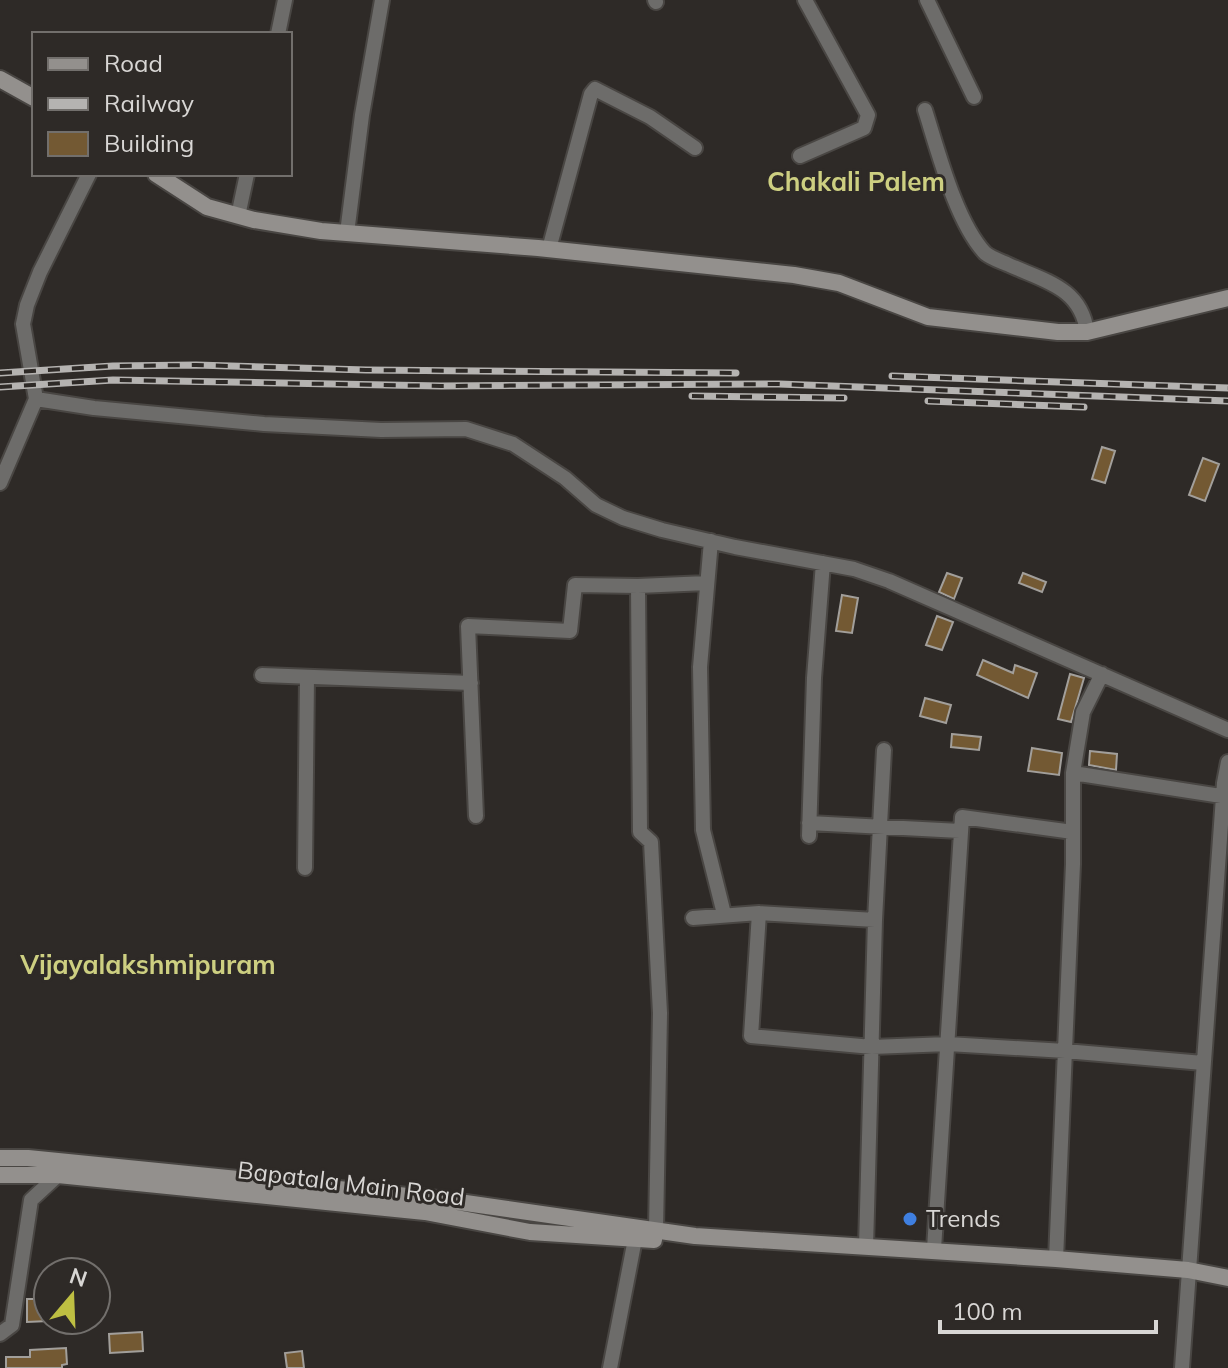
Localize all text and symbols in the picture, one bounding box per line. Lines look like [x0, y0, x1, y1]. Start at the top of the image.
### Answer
legend [32, 32, 292, 176]
text: Road [104, 48, 163, 78]
text: Railway [104, 88, 194, 118]
text: Building [104, 128, 194, 158]
district label: Chakali Palem [767, 165, 945, 198]
district label: Vijayalakshmipuram [19, 948, 276, 981]
street label: Bapatala Main Road [236, 1154, 466, 1212]
place label: Trends [926, 1203, 1001, 1233]
marker: Trends [901, 1210, 919, 1228]
north arrow [32, 1256, 112, 1336]
text: N [66, 1261, 91, 1293]
scale bar [940, 1284, 1156, 1334]
text: 100 m [952, 1296, 1023, 1326]

